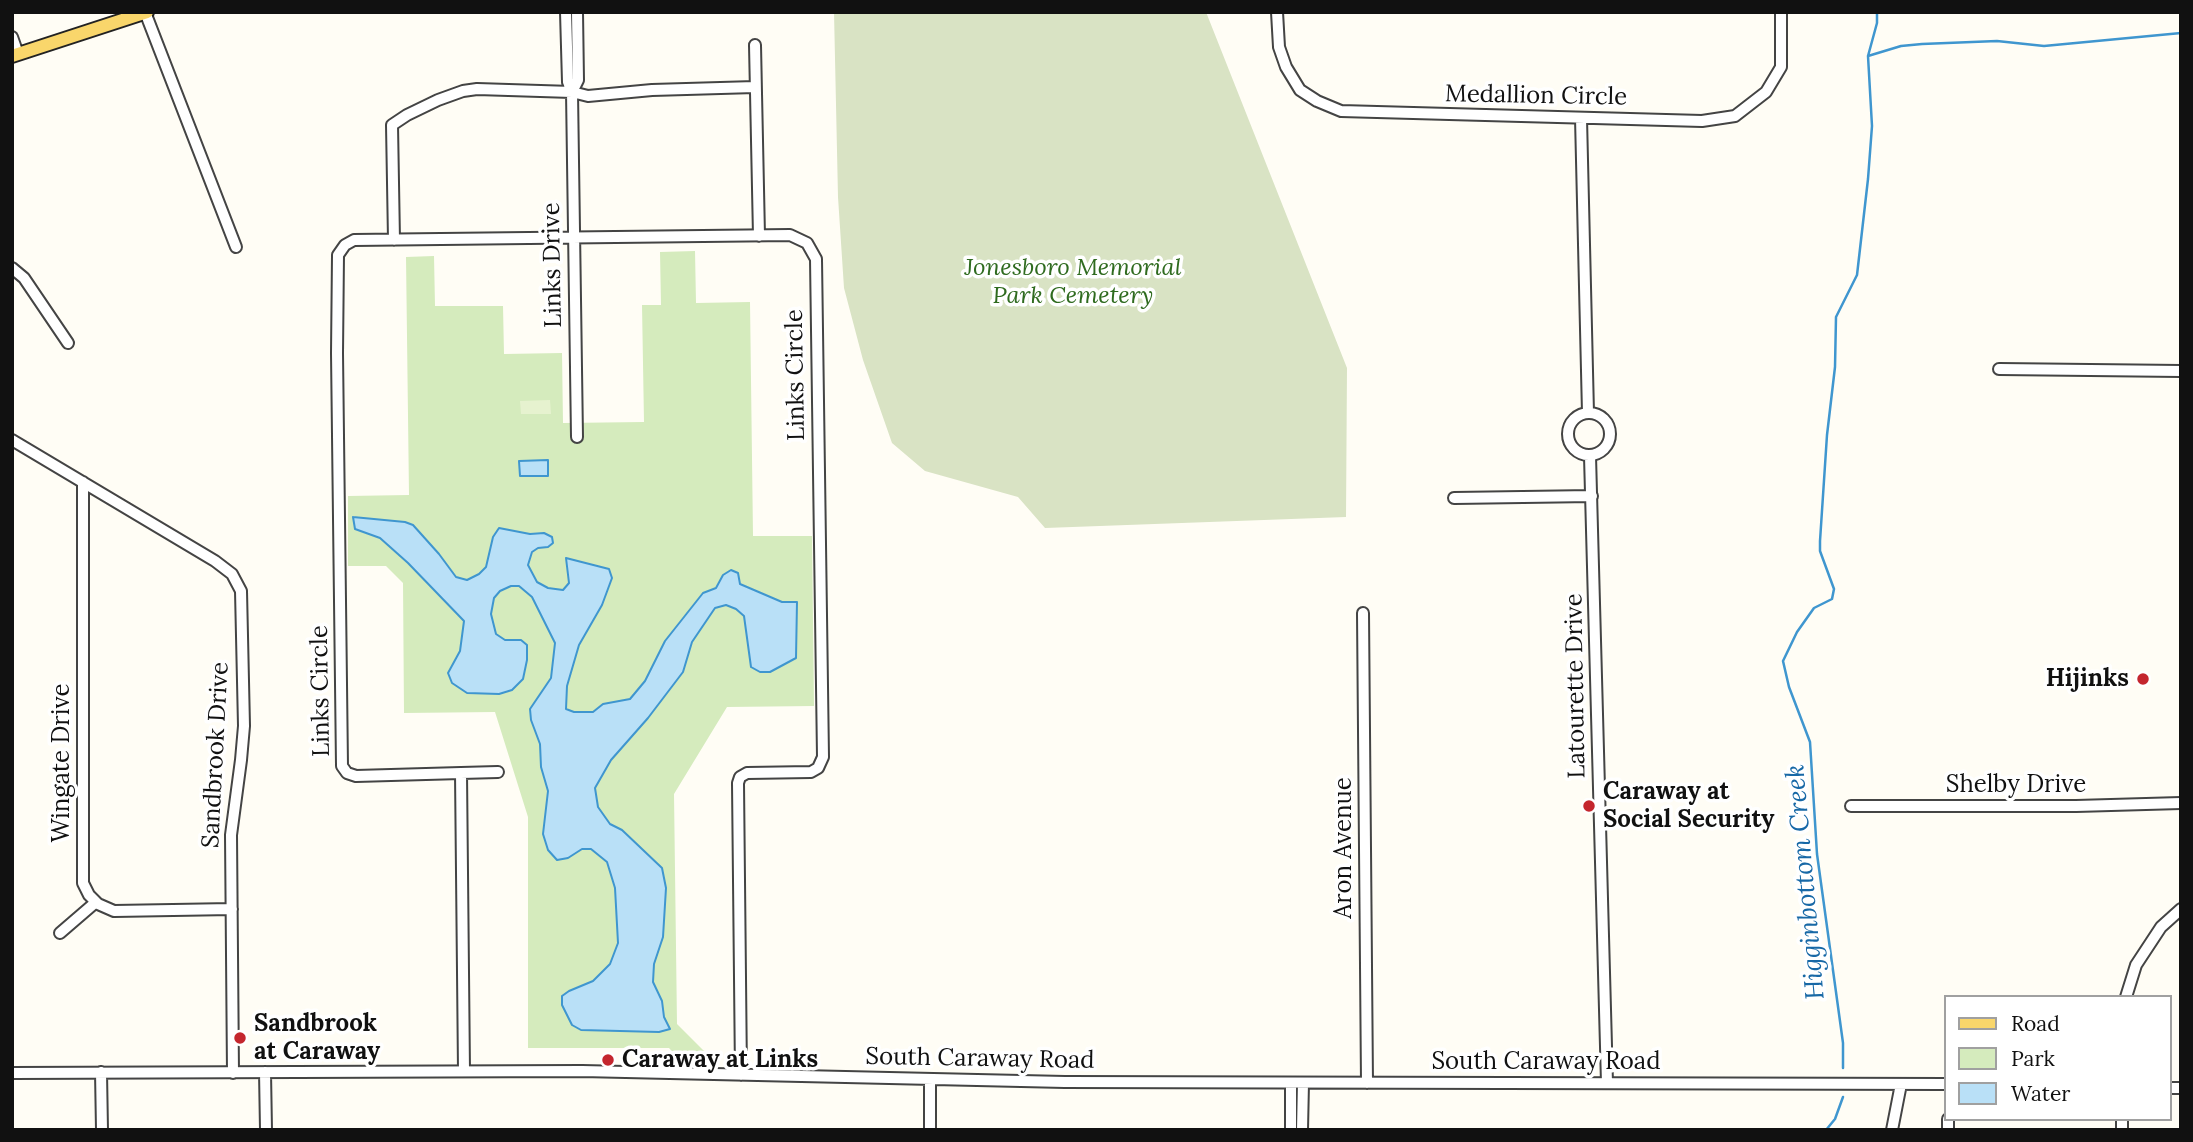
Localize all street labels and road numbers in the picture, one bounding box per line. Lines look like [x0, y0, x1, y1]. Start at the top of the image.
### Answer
street label: Medallion Circle [1445, 80, 1627, 112]
street label: Links Drive [538, 202, 568, 328]
street label: Links Circle [780, 309, 812, 441]
street label: Latourette Drive [1560, 593, 1592, 779]
street label: Links Circle [305, 625, 337, 757]
street label: Sandbrook Drive [197, 661, 235, 849]
street label: Wingate Drive [48, 684, 76, 842]
street label: Shelby Drive [1946, 771, 2086, 799]
street label: Aron Avenue [1330, 777, 1358, 919]
street label: South Caraway Road [865, 1043, 1095, 1075]
street label: South Caraway Road [1431, 1048, 1661, 1076]

